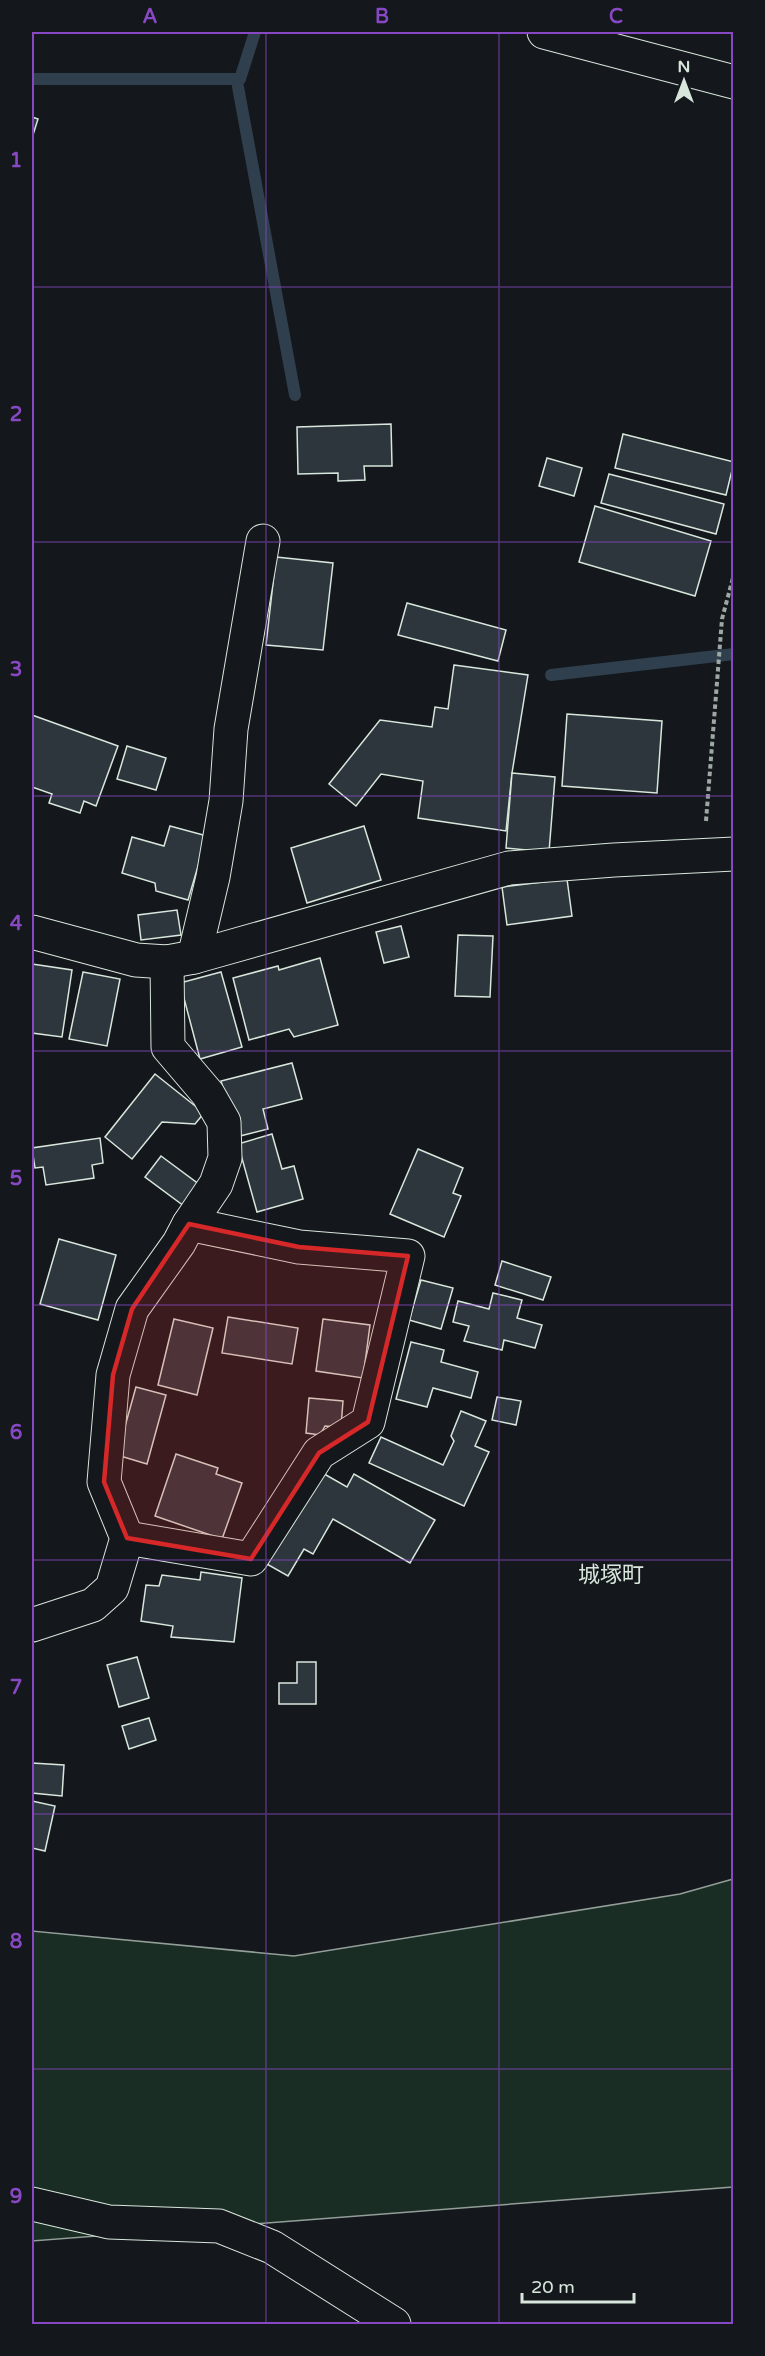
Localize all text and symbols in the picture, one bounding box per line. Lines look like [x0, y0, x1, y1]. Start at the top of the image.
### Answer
text: A [143, 5, 158, 29]
text: B [375, 5, 389, 29]
text: C [609, 5, 623, 29]
north arrow [654, 51, 714, 111]
text: N [678, 57, 690, 77]
text: 1 [10, 149, 22, 173]
text: 2 [10, 403, 22, 427]
text: 3 [10, 658, 22, 682]
text: 4 [10, 912, 23, 936]
text: 5 [10, 1167, 22, 1191]
text: 6 [10, 1421, 22, 1445]
district label: 城塚町 [578, 1562, 644, 1588]
text: 7 [10, 1676, 22, 1700]
text: 8 [10, 1930, 22, 1954]
text: 9 [10, 2185, 22, 2209]
scale bar [522, 2266, 634, 2304]
text: 20 m [531, 2276, 575, 2298]

